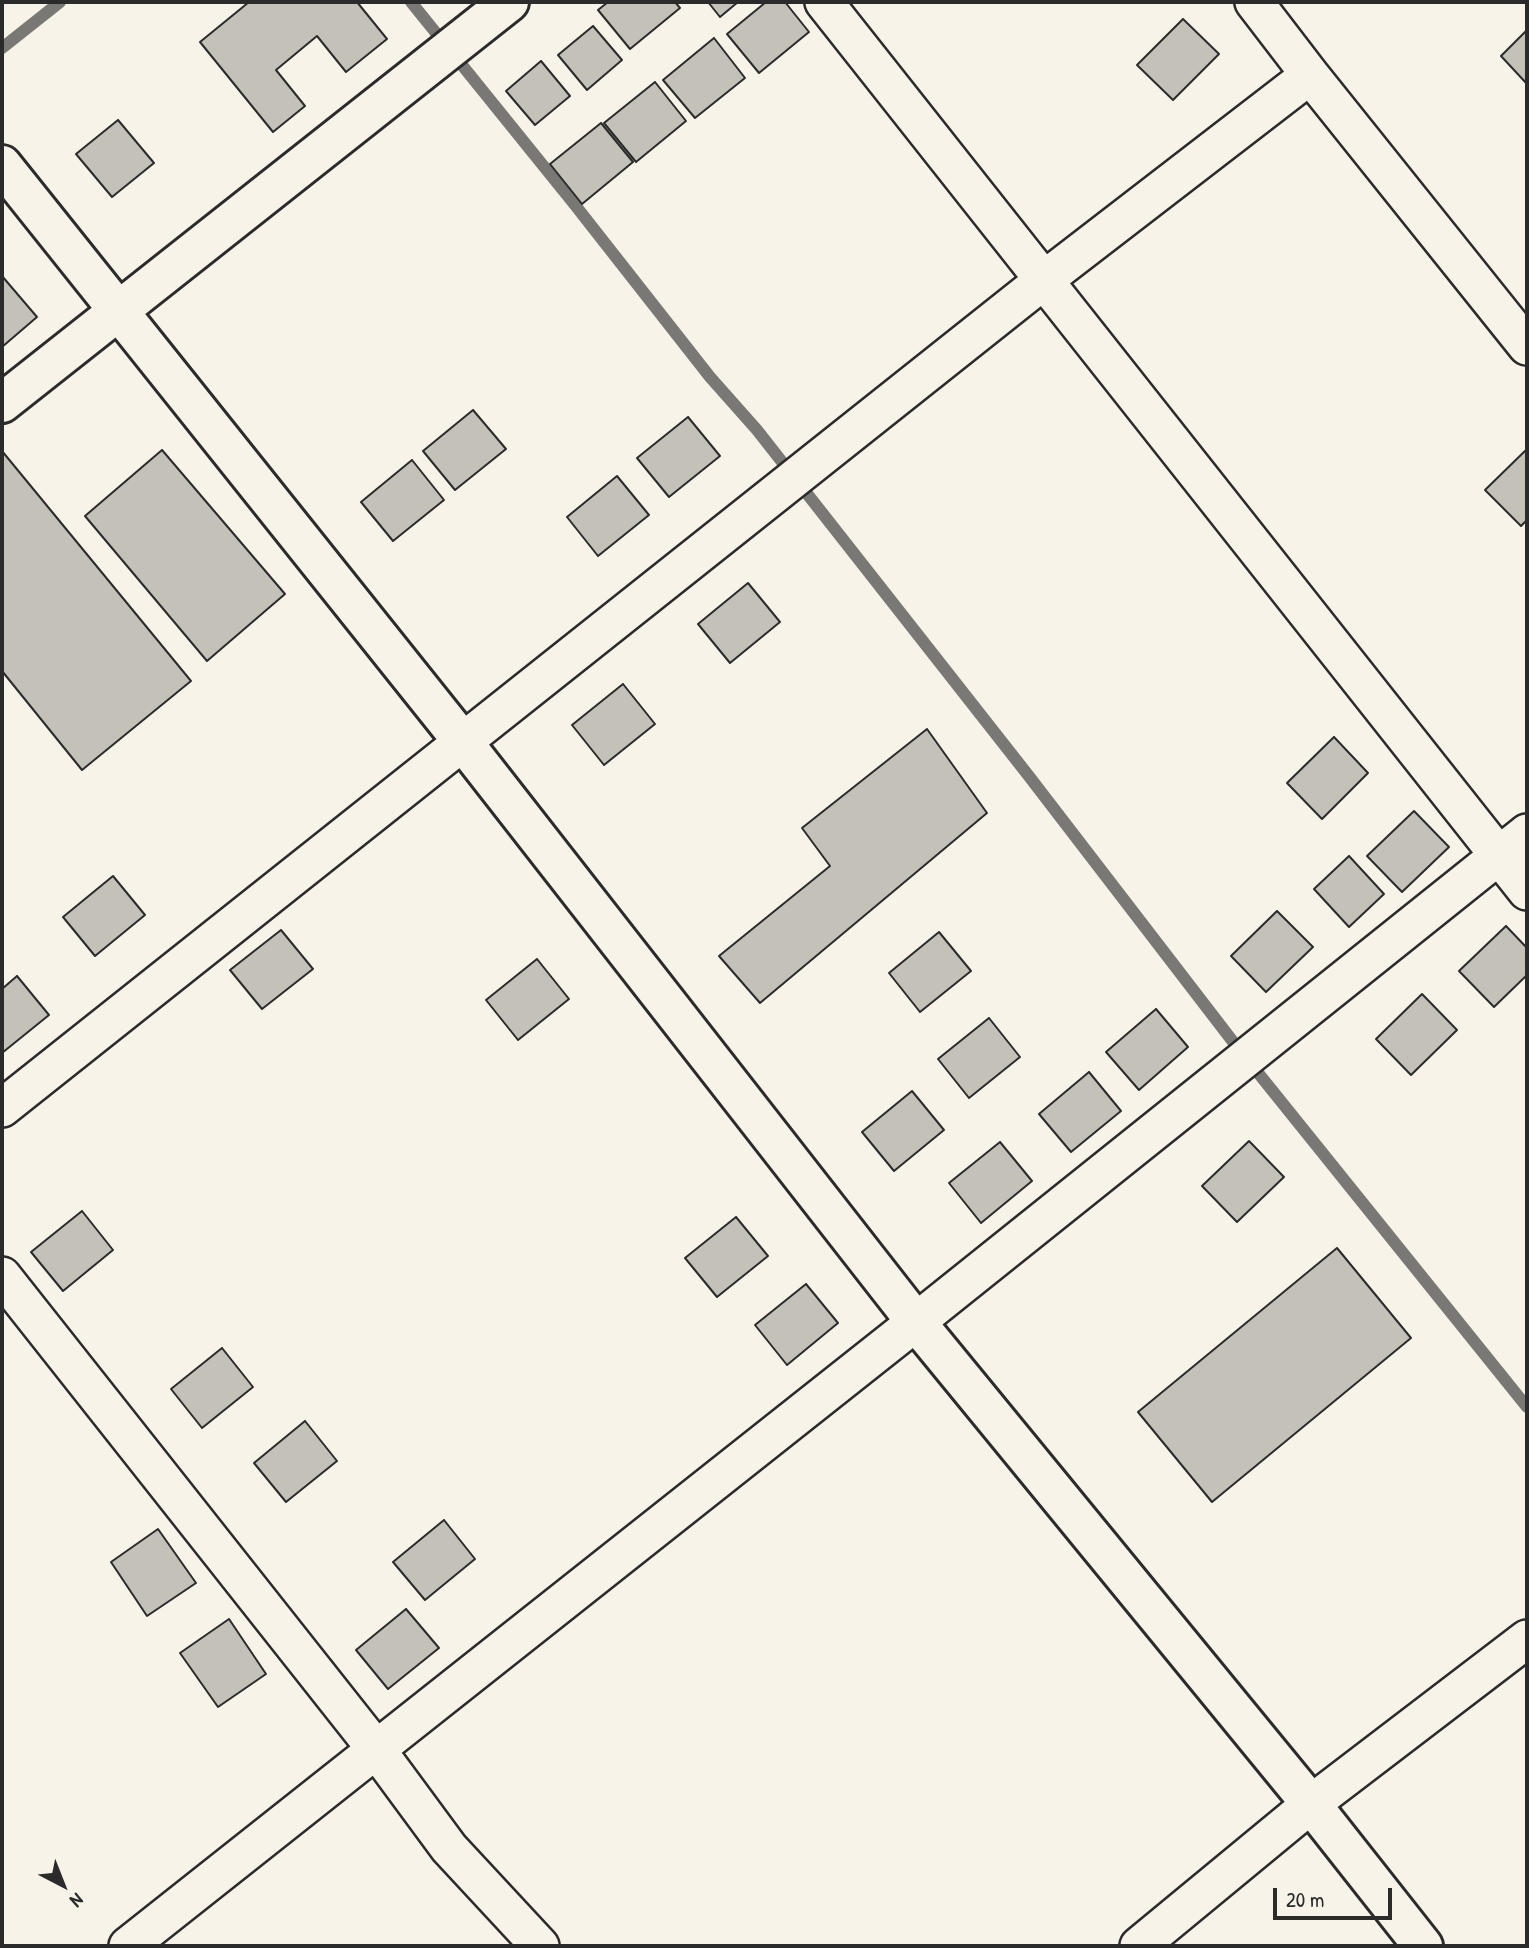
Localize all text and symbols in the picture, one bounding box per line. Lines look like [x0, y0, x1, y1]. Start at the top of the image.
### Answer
north arrow [28, 1850, 98, 1920]
scale bar [1277, 1874, 1396, 1918]
text: 20 m [1286, 1885, 1324, 1914]
text: N [65, 1888, 90, 1914]

